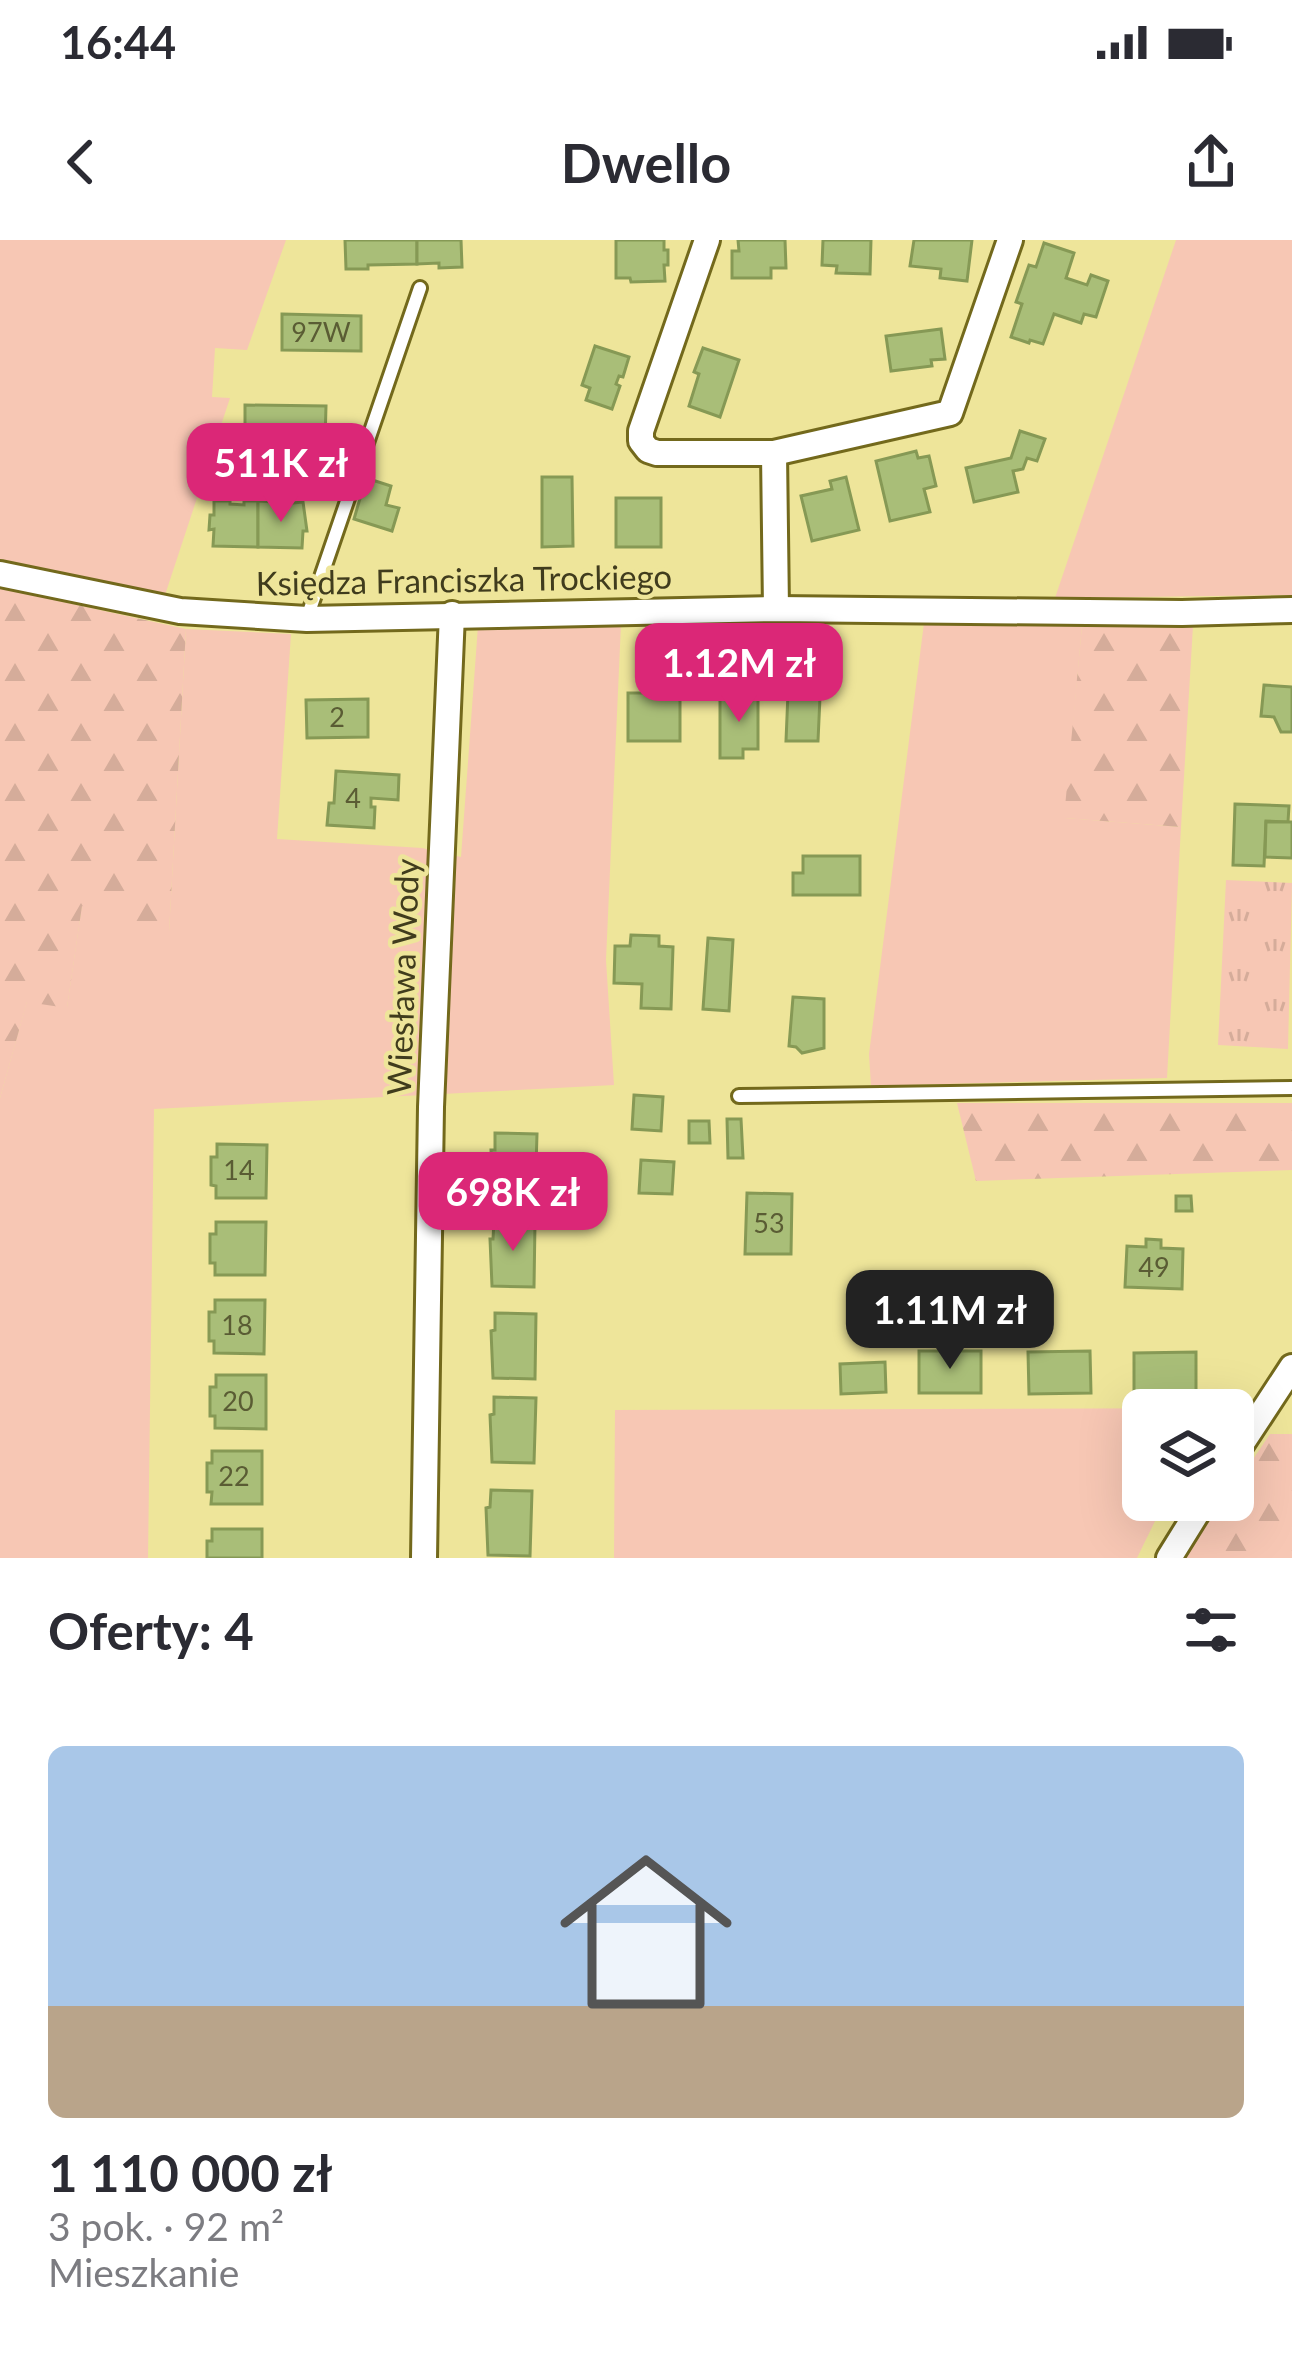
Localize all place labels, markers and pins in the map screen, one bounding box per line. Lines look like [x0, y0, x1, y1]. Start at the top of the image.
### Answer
pin: 511K zł [170, 423, 392, 525]
pin: 1.12M zł [615, 623, 863, 725]
pin: 698K zł [402, 1152, 624, 1254]
pin: 1.11M zł [826, 1270, 1074, 1372]

